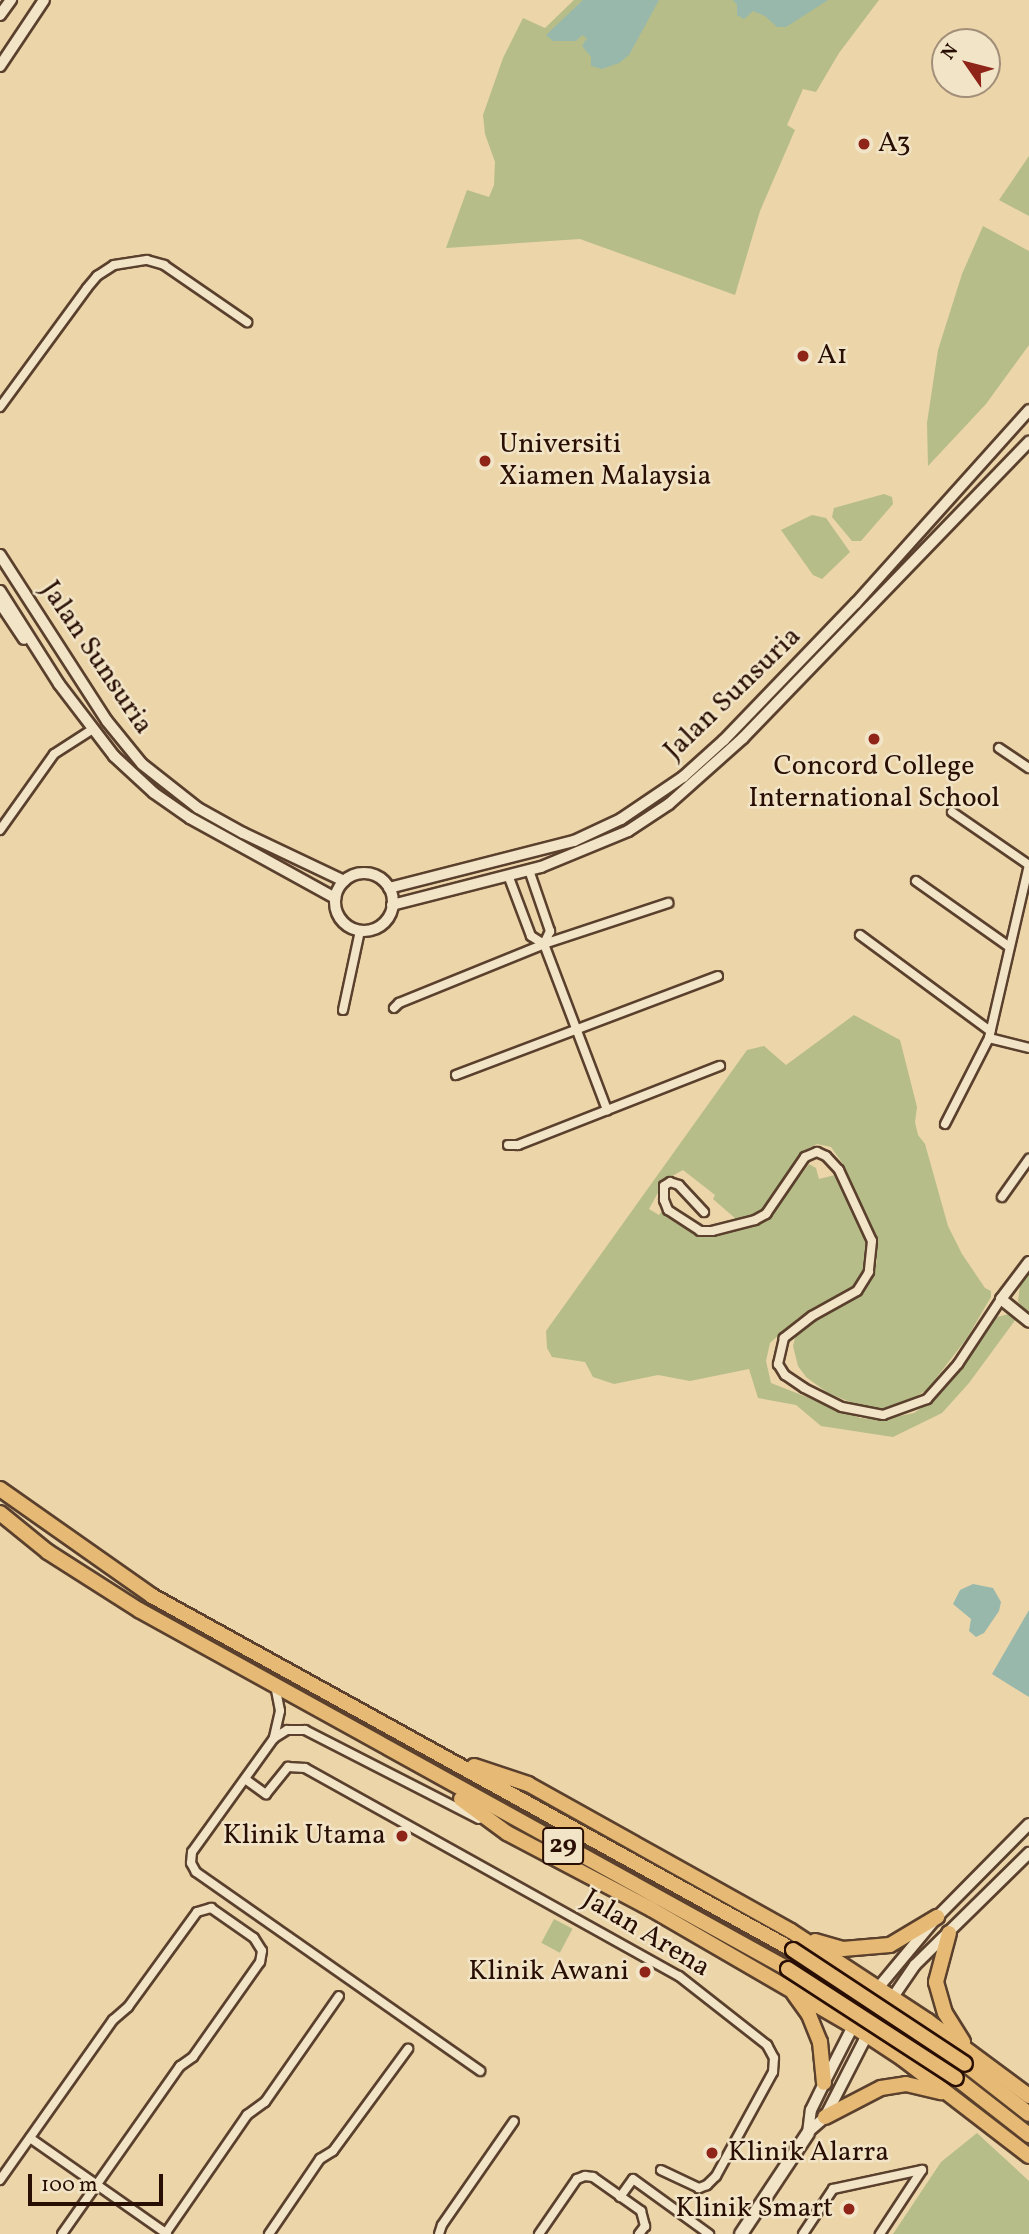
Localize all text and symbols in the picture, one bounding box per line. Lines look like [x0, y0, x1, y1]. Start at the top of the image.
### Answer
north arrow [931, 28, 1001, 98]
text: N [936, 39, 965, 65]
place label: A3 [878, 127, 911, 161]
marker: A3 [856, 136, 872, 152]
place label: A1 [817, 339, 848, 373]
marker: A1 [795, 348, 811, 364]
place label: Universiti Xiamen Malaysia [499, 428, 711, 494]
marker: Universiti Xiamen Malaysia [477, 453, 493, 469]
street label: Jalan Sunsuria [32, 575, 160, 741]
street label: Jalan Sunsuria [657, 620, 809, 768]
marker: Concord College International School [866, 731, 882, 747]
place label: Concord College International School [748, 750, 1000, 816]
place label: Klinik Utama [223, 1819, 386, 1853]
road number: 29 [542, 1824, 584, 1868]
marker: Klinik Utama [392, 1826, 412, 1846]
street label: Jalan Arena [576, 1883, 716, 1985]
place label: Klinik Awani [468, 1955, 629, 1989]
marker: Klinik Awani [635, 1962, 655, 1982]
place label: Klinik Alarra [728, 2136, 889, 2170]
marker: Klinik Alarra [702, 2143, 722, 2163]
scale bar [32, 2160, 166, 2204]
text: 100 m [41, 2171, 98, 2200]
place label: Klinik Smart [675, 2192, 833, 2226]
marker: Klinik Smart [839, 2199, 859, 2219]

